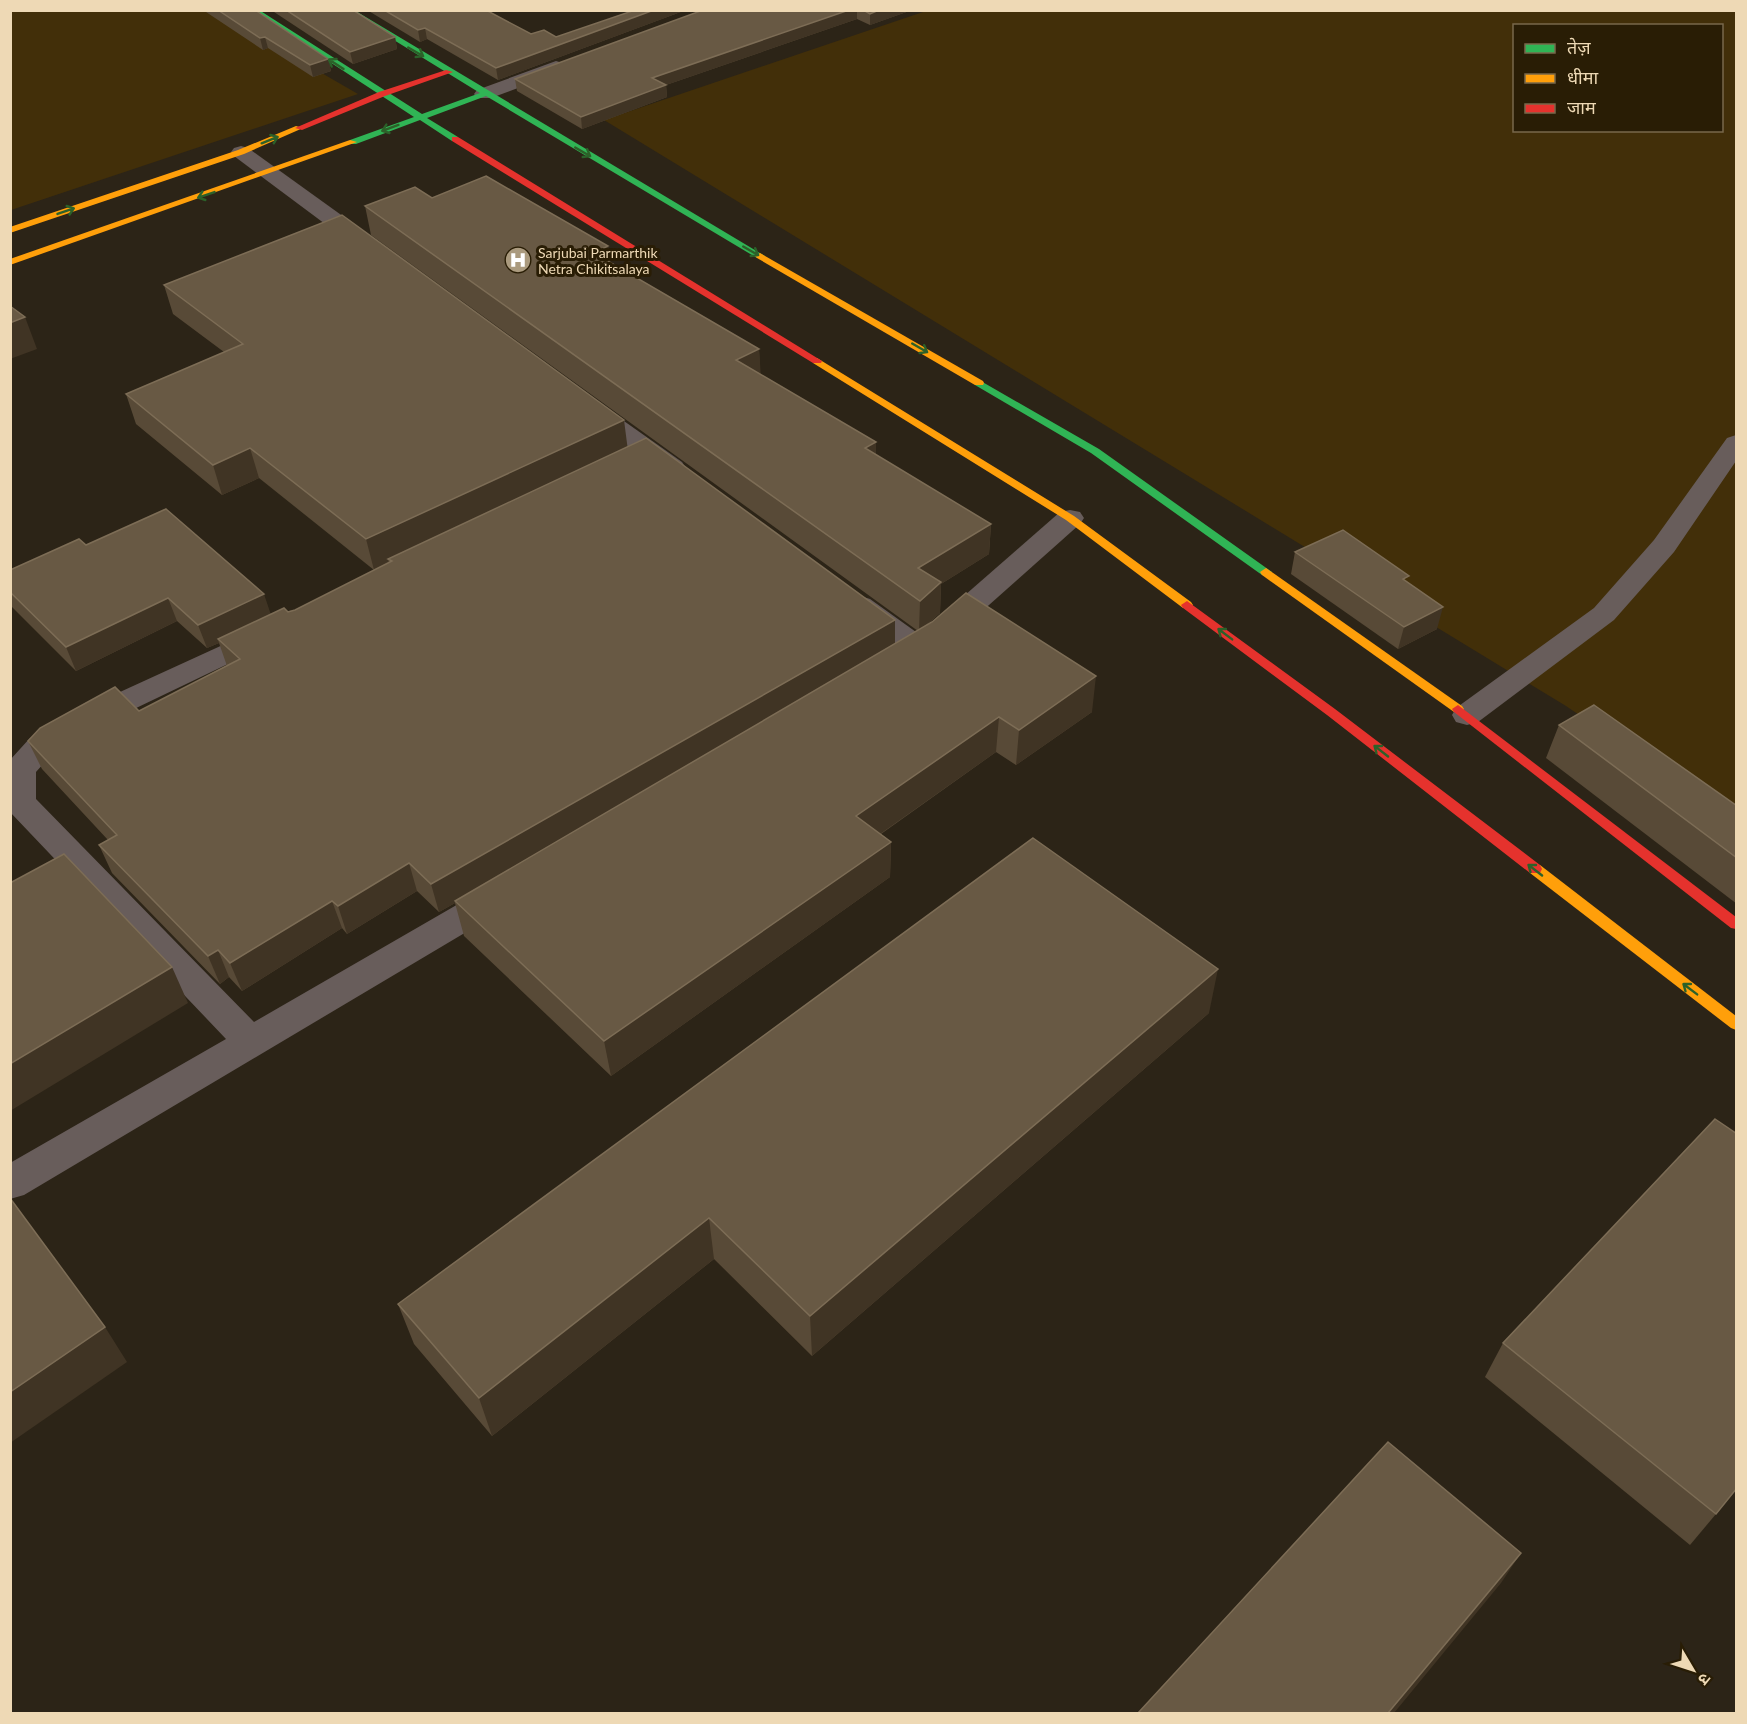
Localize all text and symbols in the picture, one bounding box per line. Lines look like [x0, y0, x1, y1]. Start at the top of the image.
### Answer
legend [1513, 24, 1723, 132]
text: तेज़ [1567, 36, 1591, 58]
one-way arrow [407, 46, 424, 58]
one-way arrow [328, 58, 344, 70]
text: धीमा [1567, 66, 1598, 88]
text: जाम [1567, 96, 1597, 118]
one-way arrow [381, 124, 399, 135]
one-way arrow [260, 134, 278, 145]
one-way arrow [574, 146, 591, 158]
one-way arrow [197, 190, 216, 201]
one-way arrow [56, 205, 75, 216]
place label: Sarjubai Parmarthik Netra Chikitsalaya [538, 244, 658, 277]
hospital icon: Sarjubai Parmarthik Netra Chikitsalaya [503, 245, 533, 275]
one-way arrow [743, 245, 760, 257]
one-way arrow [911, 342, 928, 354]
one-way arrow [1218, 627, 1234, 640]
one-way arrow [1373, 744, 1389, 757]
one-way arrow [1527, 864, 1543, 877]
one-way arrow [1682, 983, 1698, 995]
north arrow [1663, 1640, 1723, 1700]
text: उ [1694, 1670, 1715, 1690]

